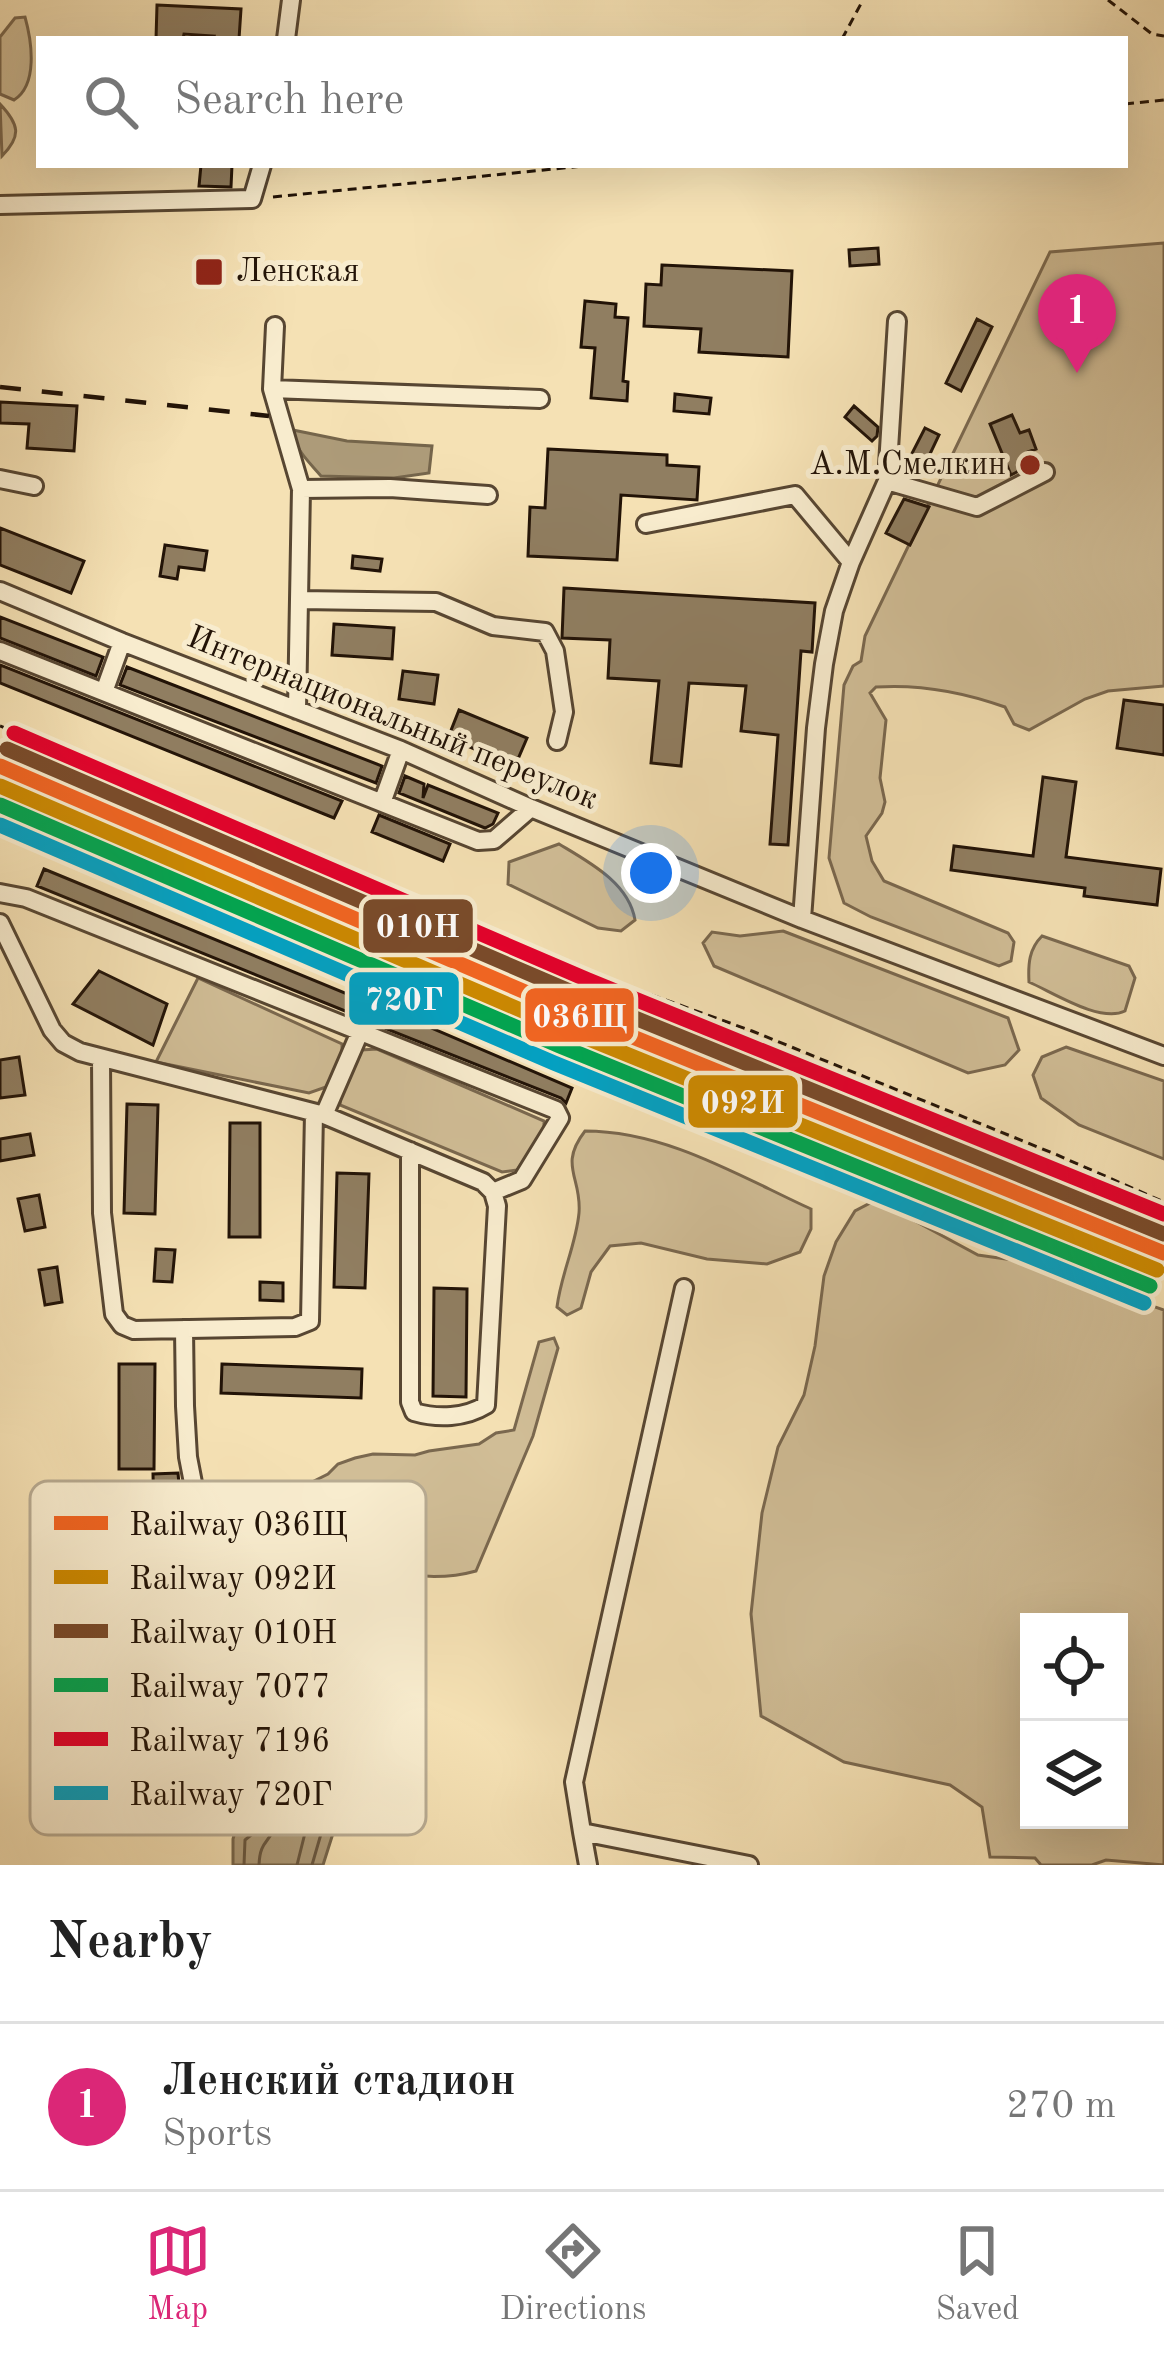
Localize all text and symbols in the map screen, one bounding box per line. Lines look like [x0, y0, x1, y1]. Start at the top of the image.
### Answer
search box [36, 36, 1128, 168]
icon: search [78, 69, 144, 135]
text: Search here [174, 79, 404, 124]
marker: Ленская [193, 256, 225, 288]
place label: Ленская [236, 256, 359, 289]
pin: 1 [1038, 274, 1116, 373]
place label: А.М.Смелкин [809, 449, 1006, 482]
marker: А.М.Смелкин [1017, 452, 1043, 478]
street label: Интернациональный переулок [182, 621, 602, 817]
your location [621, 843, 681, 903]
line badge: 010Н [361, 897, 475, 955]
text: 010Н [376, 912, 460, 945]
line badge: 720Г [347, 970, 461, 1027]
text: 720Г [365, 985, 443, 1018]
line badge: 036Щ [523, 986, 636, 1044]
text: 036Щ [532, 1002, 628, 1035]
line badge: 092И [686, 1073, 800, 1130]
text: 092И [701, 1088, 785, 1121]
legend [30, 1481, 426, 1835]
text: Railway 036Щ [129, 1510, 348, 1543]
text: Railway 092И [129, 1564, 337, 1597]
map controls [1020, 1613, 1128, 1829]
button: locate [1020, 1613, 1128, 1721]
text: Railway 010Н [129, 1618, 337, 1651]
text: Railway 7077 [129, 1672, 330, 1705]
button: layers [1020, 1721, 1128, 1829]
text: Railway 7196 [129, 1726, 330, 1759]
text: Railway 720Г [129, 1780, 333, 1813]
text: Nearby [48, 1918, 213, 1969]
text: Ленский стадион [162, 2060, 515, 2105]
text: 1 [76, 2087, 98, 2126]
text: 270 m [1006, 2087, 1116, 2126]
text: Sports [162, 2115, 272, 2154]
tab: Map [145, 2218, 211, 2331]
tab: Directions [500, 2218, 646, 2331]
tab: Saved [935, 2218, 1019, 2331]

